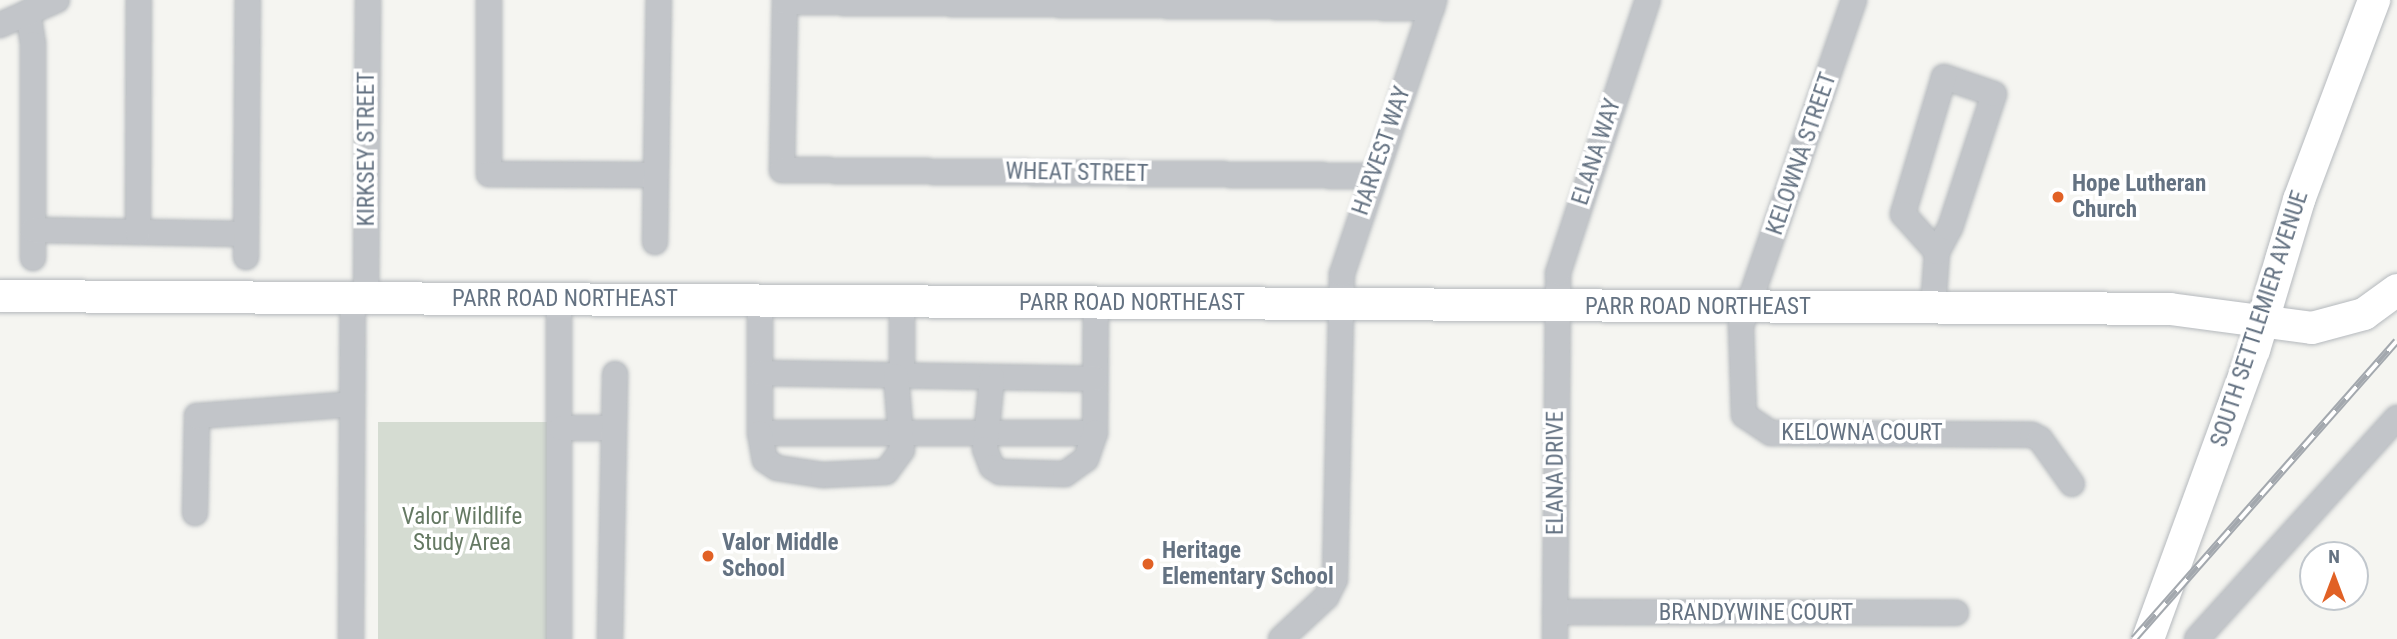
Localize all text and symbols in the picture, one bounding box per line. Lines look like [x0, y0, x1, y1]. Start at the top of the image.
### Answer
street label: KELOWNA STREET [1761, 69, 1843, 239]
street label: KIRKSEY STREET [353, 72, 381, 226]
street label: HARVEST WAY [1347, 83, 1417, 219]
street label: ELANA WAY [1567, 95, 1627, 209]
street label: WHEAT STREET [1005, 158, 1149, 188]
place label: Hope Lutheran Church [2072, 170, 2206, 224]
street label: SOUTH SETTLEMIER AVENUE [2206, 188, 2314, 450]
marker: Hope Lutheran Church [2050, 189, 2066, 205]
street label: PARR ROAD NORTHEAST [452, 285, 678, 313]
street label: PARR ROAD NORTHEAST [1019, 289, 1245, 317]
street label: PARR ROAD NORTHEAST [1585, 293, 1811, 321]
street label: ELANA DRIVE [1542, 411, 1570, 535]
street label: KELOWNA COURT [1781, 419, 1943, 447]
park label: Valor Wildlife Study Area [402, 503, 522, 557]
place label: Valor Middle School [722, 529, 839, 583]
place label: Heritage Elementary School [1162, 537, 1334, 591]
north arrow [2299, 541, 2369, 611]
text: N [2328, 545, 2340, 568]
marker: Valor Middle School [700, 548, 716, 564]
marker: Heritage Elementary School [1140, 556, 1156, 572]
street label: BRANDYWINE COURT [1659, 599, 1853, 627]

